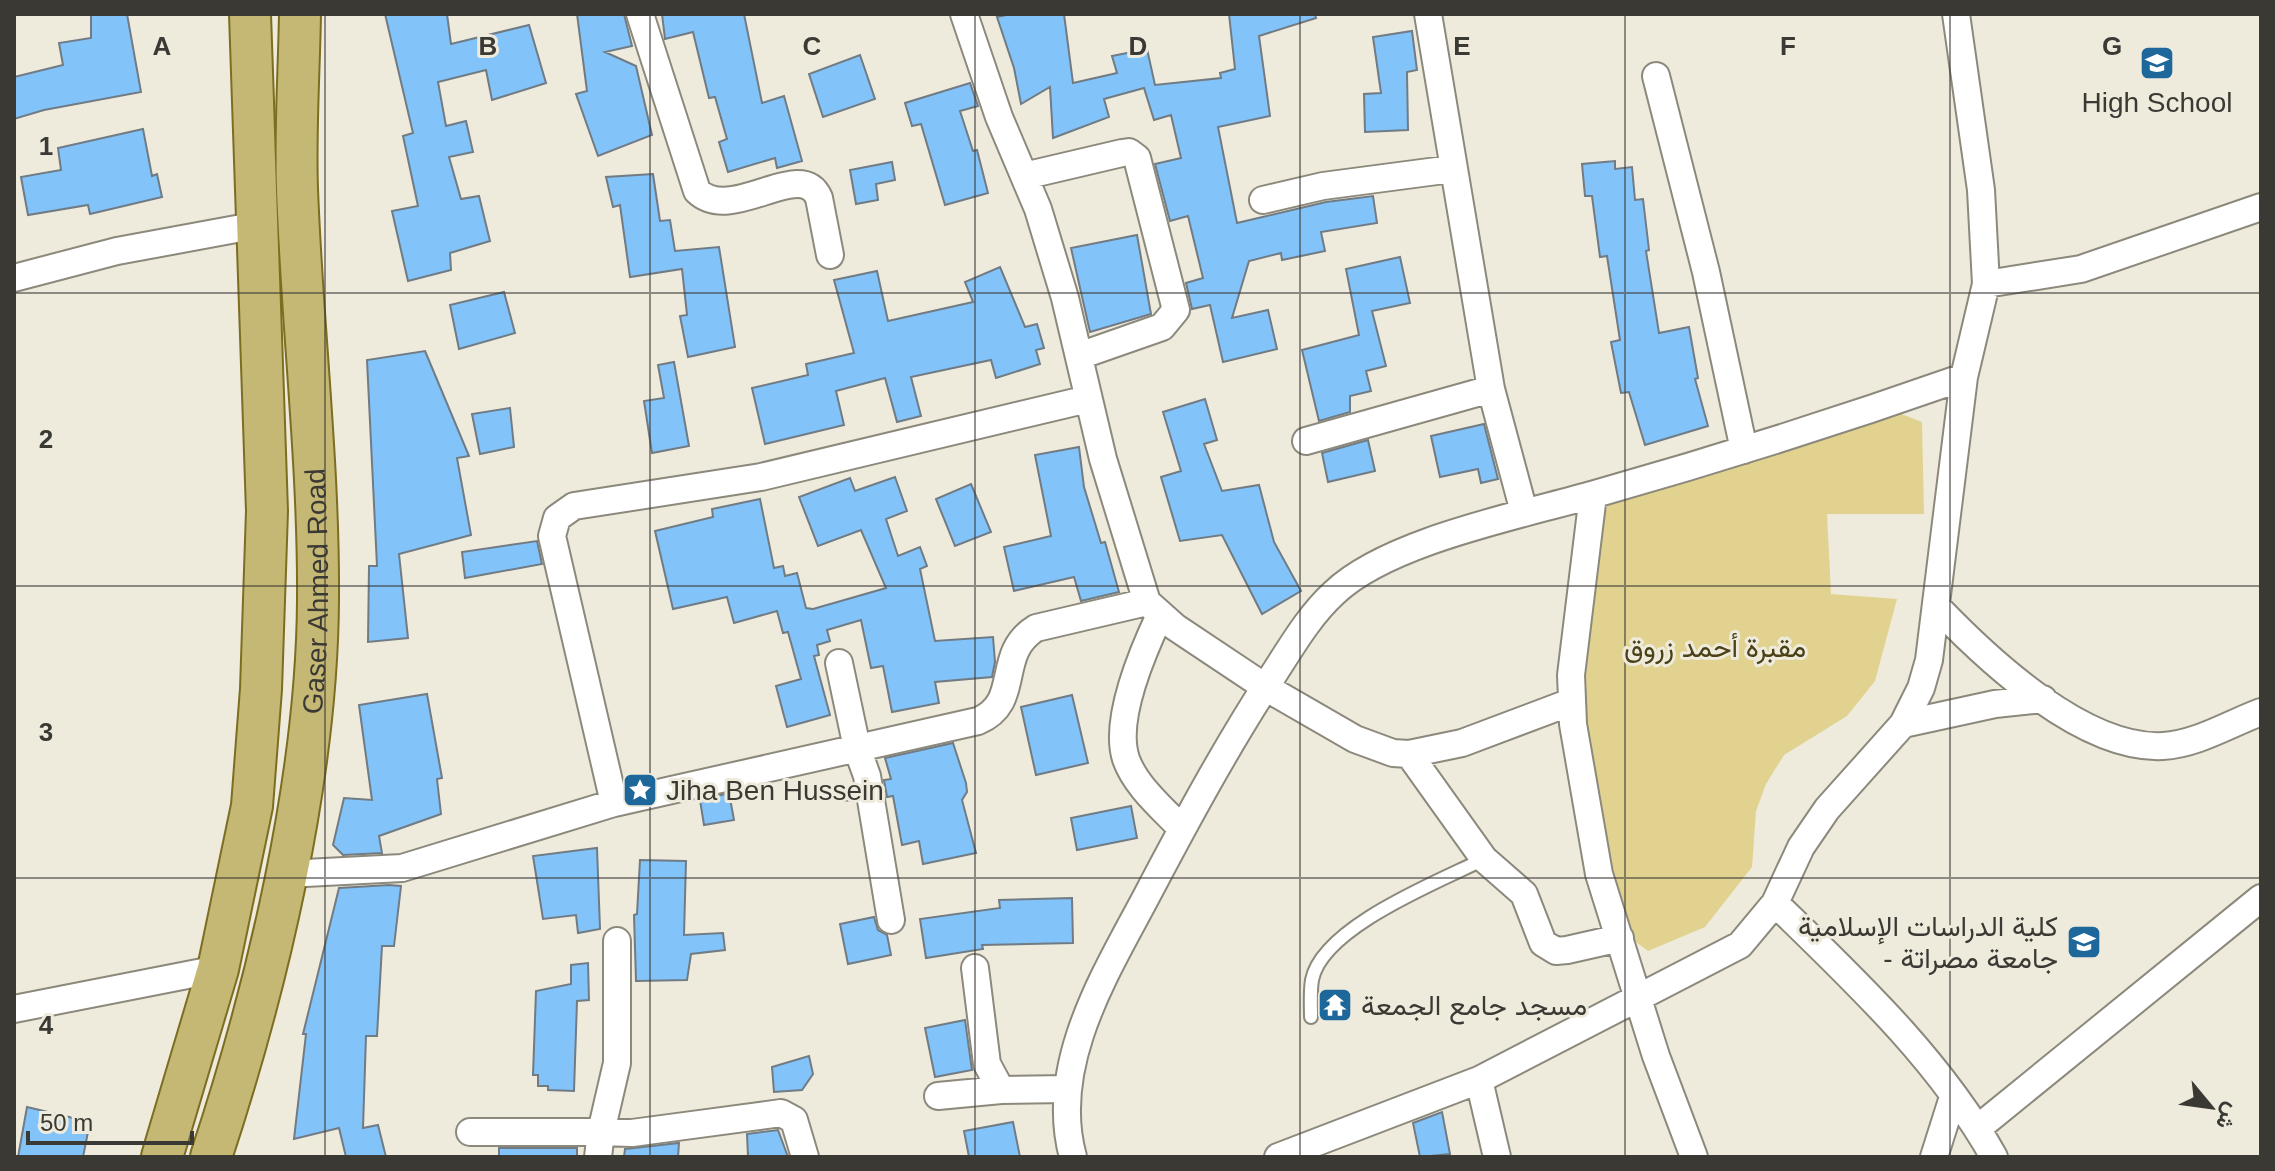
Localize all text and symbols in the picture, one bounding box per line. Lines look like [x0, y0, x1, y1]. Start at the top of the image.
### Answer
text: A [153, 31, 172, 61]
text: B [479, 31, 497, 61]
text: C [803, 31, 822, 61]
text: D [1129, 31, 1147, 61]
text: E [1453, 31, 1471, 61]
text: F [1780, 31, 1796, 61]
text: G [2102, 31, 2122, 61]
school or university icon: High School [2138, 44, 2176, 82]
place label: High School [2082, 87, 2232, 118]
text: 1 [39, 131, 53, 161]
text: 2 [39, 424, 53, 454]
street label: Gaser Ahmed Road [296, 468, 334, 716]
park label: مقبرة أحمد زروق [1624, 632, 1806, 665]
text: 3 [39, 717, 53, 747]
place icon: Jiha Ben Hussein [621, 771, 659, 809]
place label: Jiha Ben Hussein [666, 775, 884, 806]
place label: كلية الدراسات الإسلامية - جامعة مصراتة [1798, 911, 2058, 976]
school or university icon: كلية الدراسات الإسلامية - جامعة مصراتة [2065, 923, 2103, 961]
temple icon: مسجد جامع الجمعة [1316, 986, 1354, 1024]
place label: مسجد جامع الجمعة [1361, 990, 1587, 1025]
text: 4 [39, 1010, 54, 1040]
north arrow [2171, 1067, 2251, 1147]
scale bar [28, 1095, 192, 1145]
text: ش [2210, 1098, 2245, 1134]
text: 50 m [40, 1109, 93, 1136]

